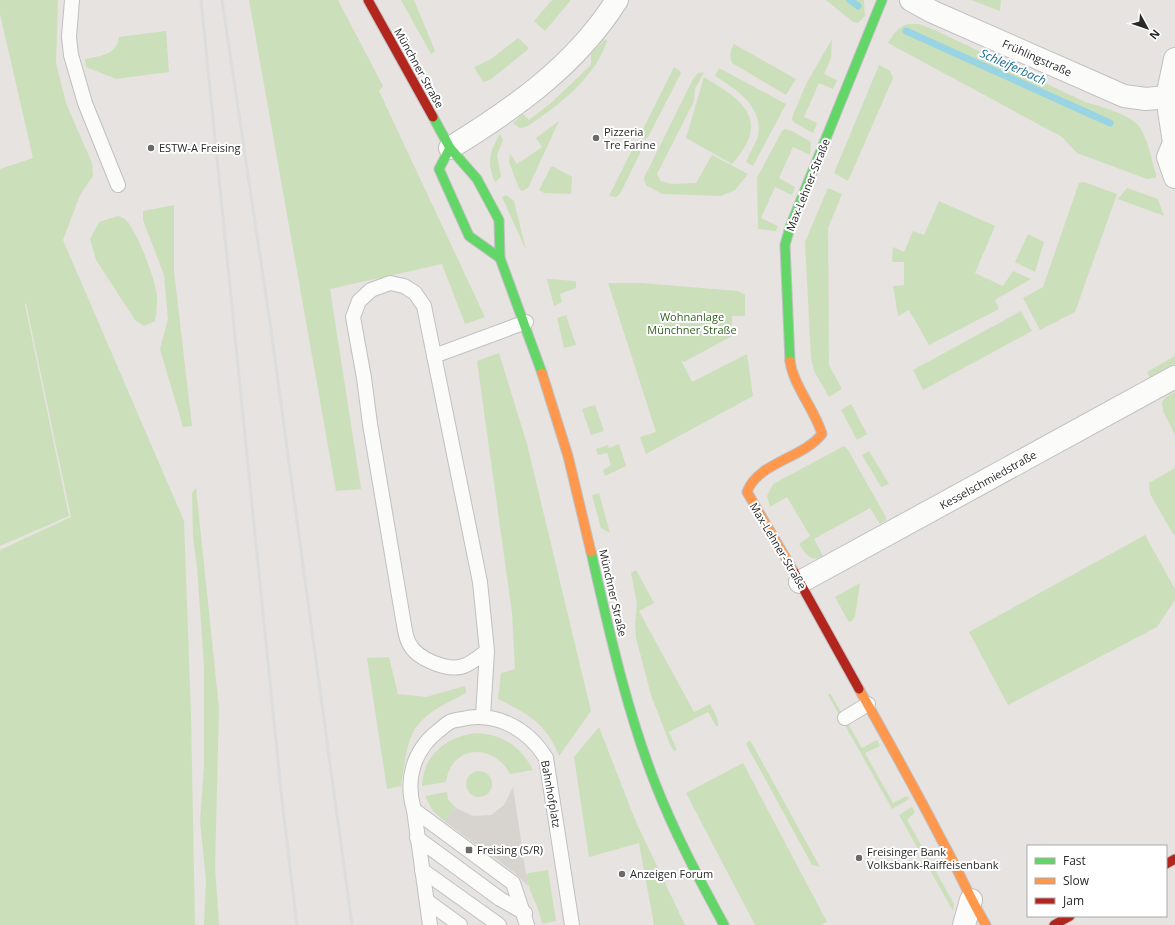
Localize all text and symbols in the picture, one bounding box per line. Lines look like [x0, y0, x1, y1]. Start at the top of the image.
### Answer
north arrow [1127, 8, 1167, 48]
street label: Münchner Straße [391, 25, 448, 110]
text: N [1146, 26, 1164, 43]
street label: Frühlingstraße [1000, 35, 1074, 80]
water label: Schleiferbach [977, 44, 1049, 89]
place label: Pizzeria Tre Farine [604, 124, 656, 152]
marker: Pizzeria Tre Farine [591, 133, 601, 143]
street label: Max-Lehner-Straße [782, 136, 833, 233]
place label: ESTW-A Freising [159, 140, 241, 155]
marker: ESTW-A Freising [146, 143, 156, 153]
park label: Wohnanlage Münchner Straße [647, 309, 737, 337]
street label: Kesselschmiedstraße [937, 447, 1039, 512]
street label: Max-Lehner-Straße [747, 500, 810, 592]
street label: Münchner Straße [596, 548, 631, 638]
street label: Bahnhofplatz [538, 759, 565, 829]
place label: Freising (S/R) [477, 842, 543, 857]
place label: Freisinger Bank Volksbank-Raiffeisenbank [867, 844, 999, 872]
marker: Freising (S/R) [464, 845, 474, 855]
legend [1027, 845, 1167, 917]
text: Fast [1063, 852, 1086, 869]
marker: Freisinger Bank Volksbank-Raiffeisenbank [854, 853, 864, 863]
place label: Anzeigen Forum [630, 866, 713, 881]
marker: Anzeigen Forum [617, 869, 627, 879]
text: Slow [1063, 872, 1090, 889]
text: Jam [1062, 892, 1084, 909]

